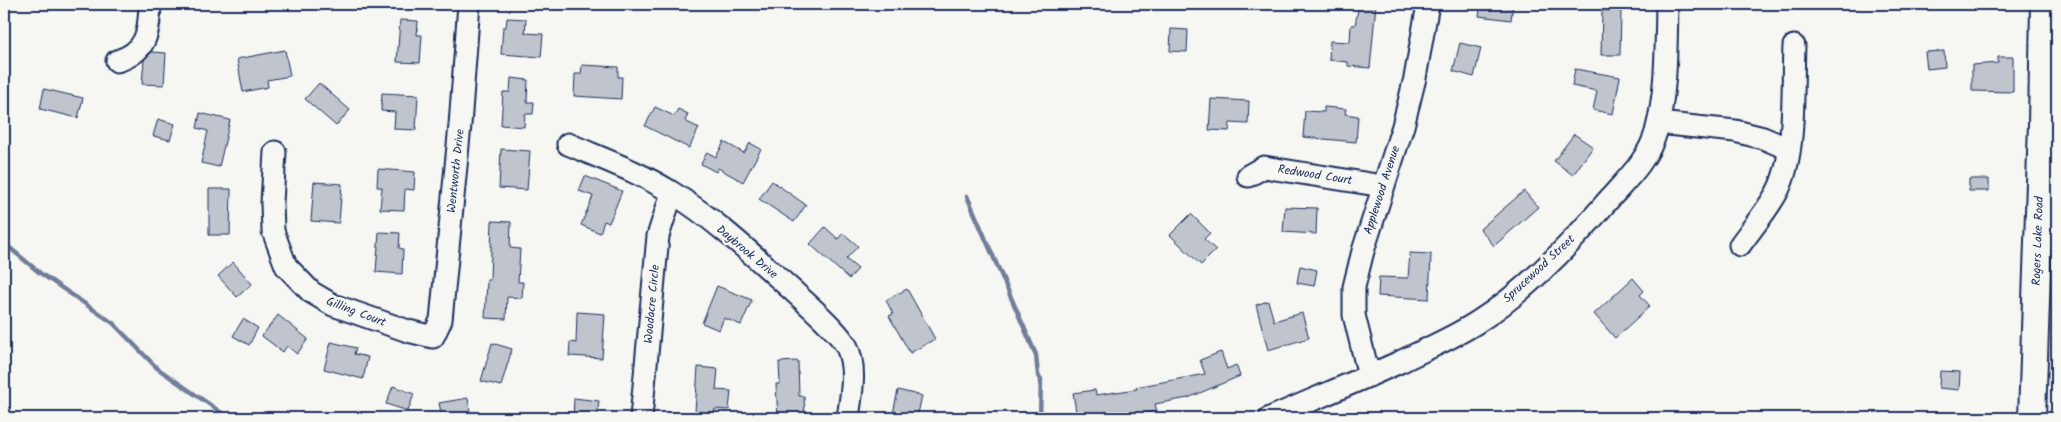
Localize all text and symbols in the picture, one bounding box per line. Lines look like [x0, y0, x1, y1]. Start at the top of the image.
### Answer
street label: Wentworth Drive [442, 128, 470, 214]
street label: Applewood Avenue [1359, 143, 1405, 237]
street label: Redwood Court [1276, 160, 1354, 190]
street label: Rogers Lake Road [2027, 195, 2049, 286]
street label: Daybrook Drive [712, 220, 783, 284]
street label: Sprucewood Street [1499, 230, 1580, 308]
street label: Woodacre Circle [639, 263, 665, 344]
street label: Gilling Court [323, 292, 389, 332]

